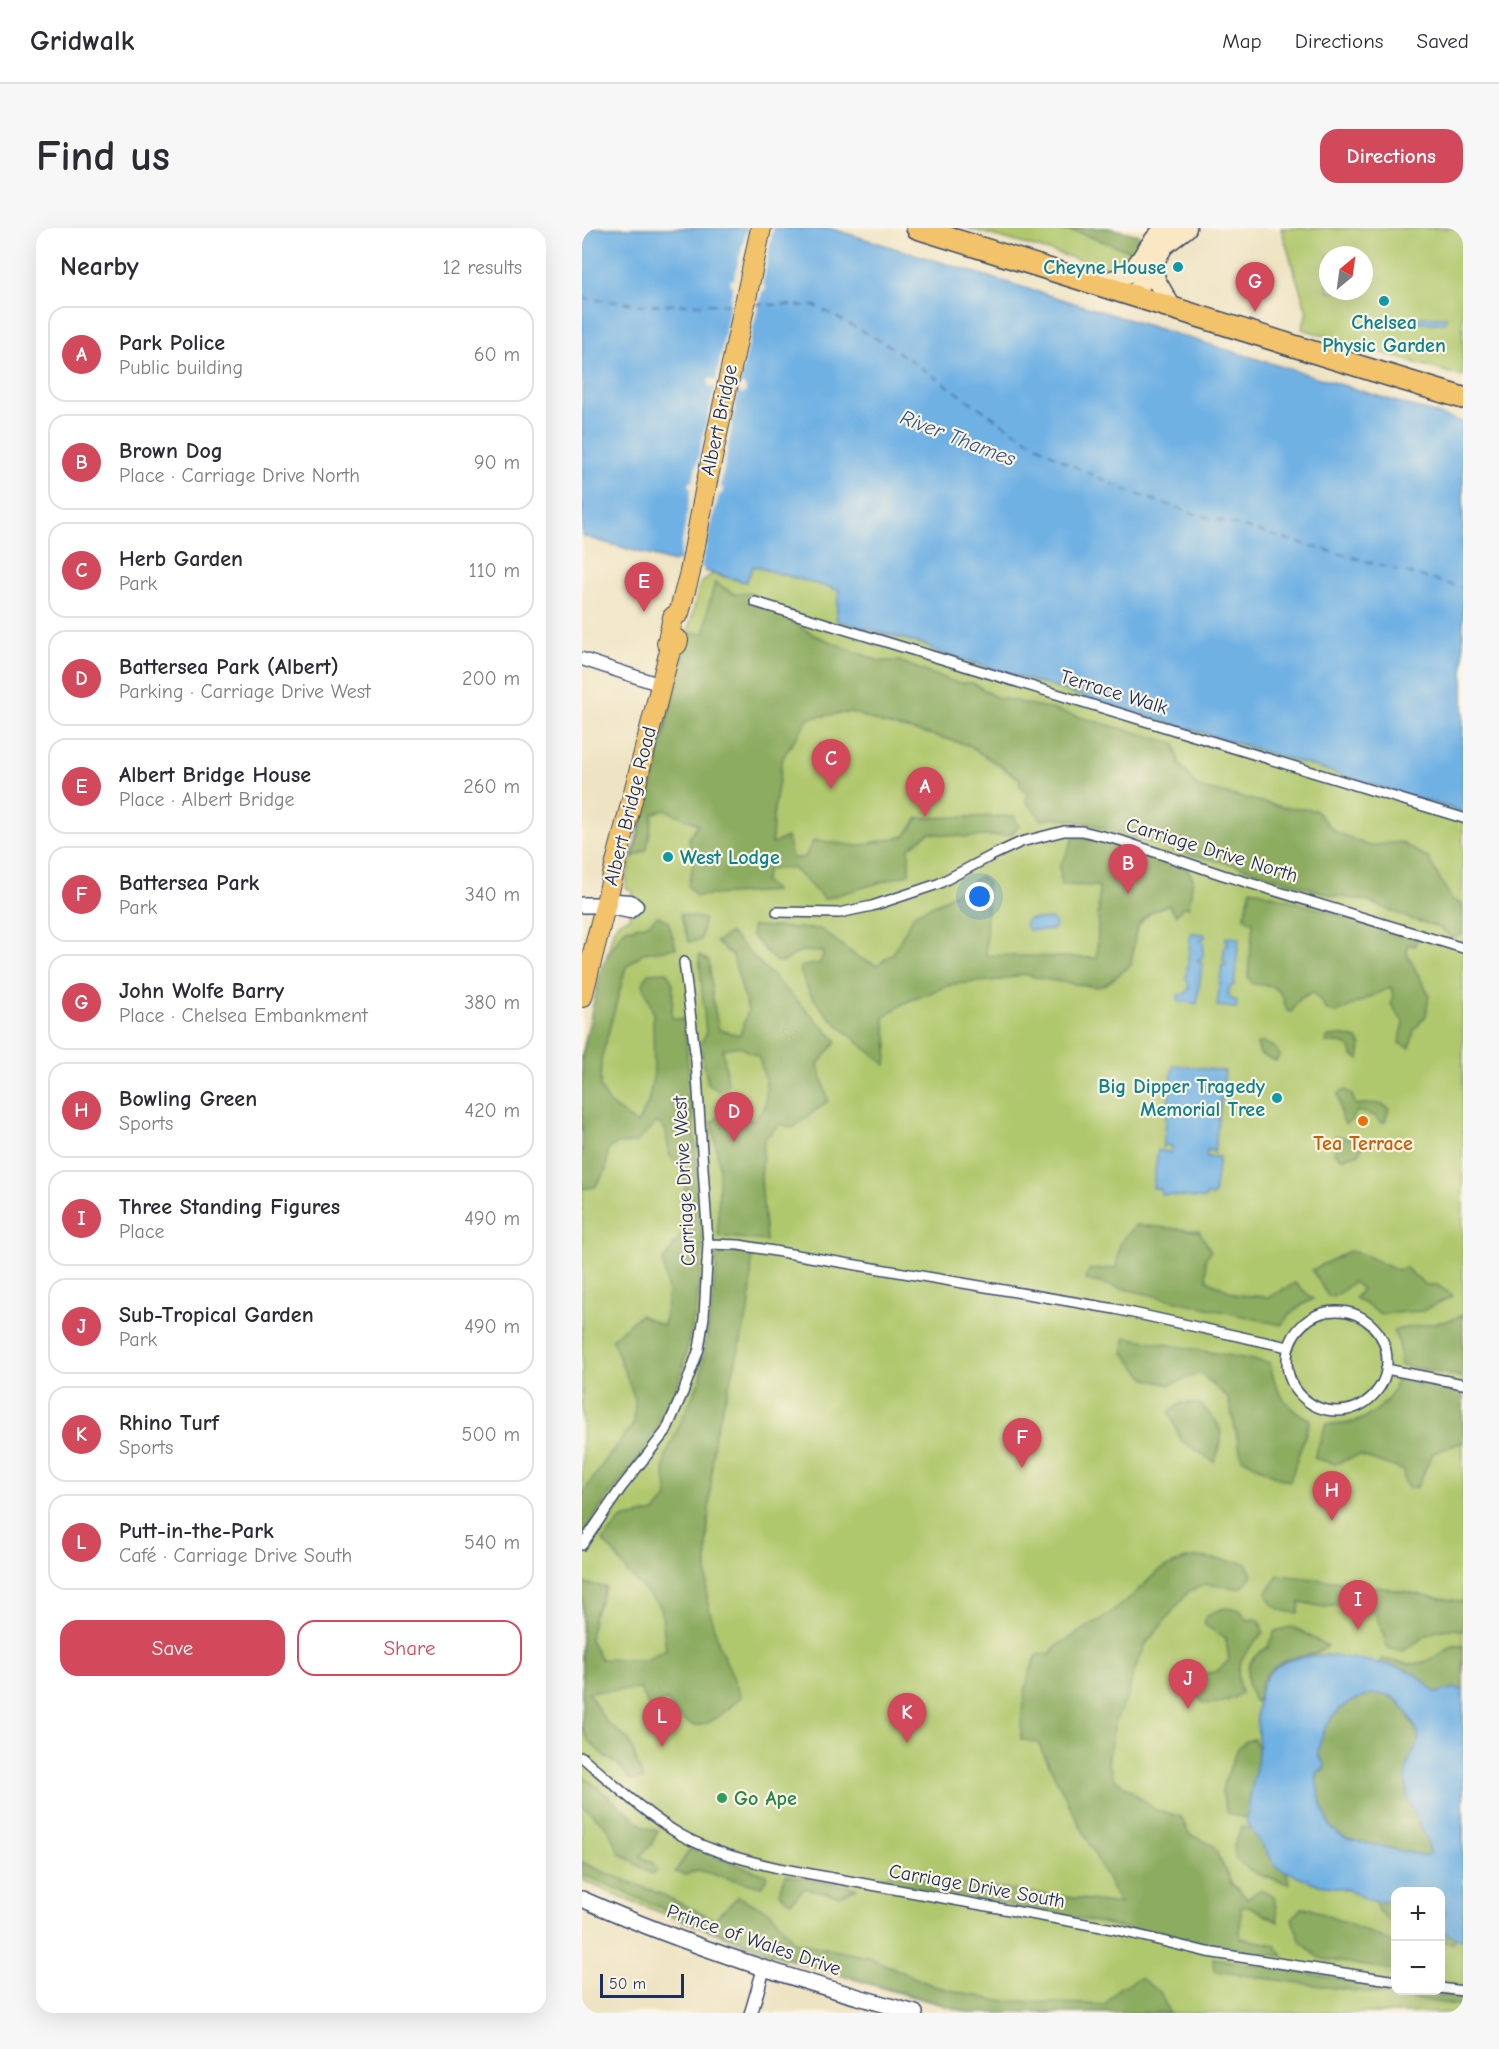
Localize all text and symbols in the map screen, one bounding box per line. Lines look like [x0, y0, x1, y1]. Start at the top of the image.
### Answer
text: Gridwalk [30, 25, 134, 57]
text: Map [1222, 29, 1262, 53]
text: Directions [1295, 29, 1384, 53]
text: Saved [1417, 29, 1469, 53]
button: Directions [1320, 129, 1463, 183]
text: Find us [36, 132, 170, 181]
north arrow [1319, 246, 1373, 300]
text: Nearby [60, 252, 139, 282]
text: 12 results [442, 256, 522, 279]
place label: Cheyne House [1043, 256, 1166, 279]
marker: Cheyne House [1171, 260, 1185, 274]
pin: G [1236, 262, 1274, 312]
marker: Chelsea Physic Garden [1377, 294, 1391, 308]
place label: Chelsea Physic Garden [1322, 311, 1446, 357]
text: Park Police [119, 330, 225, 356]
text: A [76, 343, 87, 366]
text: 60 m [474, 343, 520, 366]
text: Public building [119, 356, 243, 379]
street label: Albert Bridge [696, 362, 742, 478]
water label: River Thames [897, 405, 1019, 471]
text: Brown Dog [119, 438, 223, 464]
text: B [75, 451, 88, 474]
text: 90 m [474, 451, 520, 474]
text: Place · Carriage Drive North [119, 464, 360, 487]
text: Herb Garden [119, 546, 243, 572]
text: C [75, 559, 88, 582]
text: 110 m [469, 559, 520, 582]
pin: E [624, 562, 664, 612]
text: Park [119, 572, 157, 595]
text: Battersea Park (Albert) [119, 654, 339, 680]
street label: Terrace Walk [1057, 665, 1171, 719]
text: D [75, 667, 88, 690]
text: 200 m [462, 667, 520, 690]
text: Parking · Carriage Drive West [119, 680, 371, 703]
street label: Albert Bridge Road [599, 724, 661, 888]
pin: C [812, 740, 850, 789]
text: Albert Bridge House [119, 762, 311, 788]
pin: A [906, 768, 944, 817]
text: E [76, 775, 87, 798]
text: 260 m [463, 775, 520, 798]
text: Place · Albert Bridge [119, 788, 295, 811]
street label: Carriage Drive North [1123, 813, 1301, 887]
pin: B [1108, 844, 1148, 894]
place label: West Lodge [680, 846, 780, 869]
marker: West Lodge [661, 850, 675, 864]
text: Battersea Park [119, 870, 259, 896]
your location [965, 882, 994, 911]
text: F [76, 883, 87, 906]
text: 340 m [465, 883, 520, 906]
text: Park [119, 896, 157, 919]
text: John Wolfe Barry [119, 978, 284, 1004]
text: G [74, 991, 89, 1014]
text: 380 m [464, 991, 520, 1014]
text: Place · Chelsea Embankment [119, 1004, 368, 1027]
place label: Big Dipper Tragedy Memorial Tree [1098, 1075, 1266, 1121]
text: Bowling Green [119, 1086, 257, 1112]
marker: Big Dipper Tragedy Memorial Tree [1270, 1091, 1284, 1105]
pin: D [714, 1092, 754, 1142]
street label: Carriage Drive West [668, 1094, 700, 1267]
text: H [74, 1099, 89, 1122]
text: 420 m [464, 1099, 520, 1122]
text: Sports [119, 1112, 173, 1135]
marker: Tea Terrace [1356, 1114, 1370, 1128]
place label: Tea Terrace [1313, 1132, 1413, 1155]
text: Three Standing Figures [119, 1194, 340, 1220]
text: I [77, 1207, 86, 1230]
text: 490 m [464, 1207, 520, 1230]
text: Place [119, 1220, 165, 1243]
text: Sub-Tropical Garden [119, 1302, 314, 1328]
text: J [77, 1315, 86, 1338]
text: 490 m [464, 1315, 520, 1338]
text: Park [119, 1328, 157, 1351]
text: Rhino Turf [119, 1410, 219, 1436]
pin: F [1002, 1418, 1042, 1468]
text: K [76, 1423, 87, 1446]
text: 500 m [462, 1423, 520, 1446]
text: Sports [119, 1436, 173, 1459]
pin: H [1312, 1472, 1352, 1521]
text: Putt-in-the-Park [119, 1518, 274, 1544]
text: L [76, 1531, 87, 1554]
text: 540 m [464, 1531, 520, 1554]
text: Café · Carriage Drive South [119, 1544, 352, 1567]
pin: I [1338, 1580, 1378, 1630]
button: Save [60, 1620, 285, 1676]
button: Share [297, 1620, 522, 1676]
pin: J [1168, 1660, 1208, 1709]
pin: K [888, 1694, 926, 1743]
pin: L [642, 1698, 682, 1747]
place label: Go Ape [734, 1787, 797, 1810]
marker: Go Ape [715, 1791, 729, 1805]
street label: Carriage Drive South [887, 1859, 1067, 1913]
map controls [1391, 1887, 1445, 1995]
button: + [1391, 1887, 1445, 1941]
street label: Prince of Wales Drive [664, 1899, 844, 1981]
button: − [1391, 1941, 1445, 1995]
scale bar [600, 1971, 684, 1998]
text: 50 m [609, 1975, 646, 1993]

